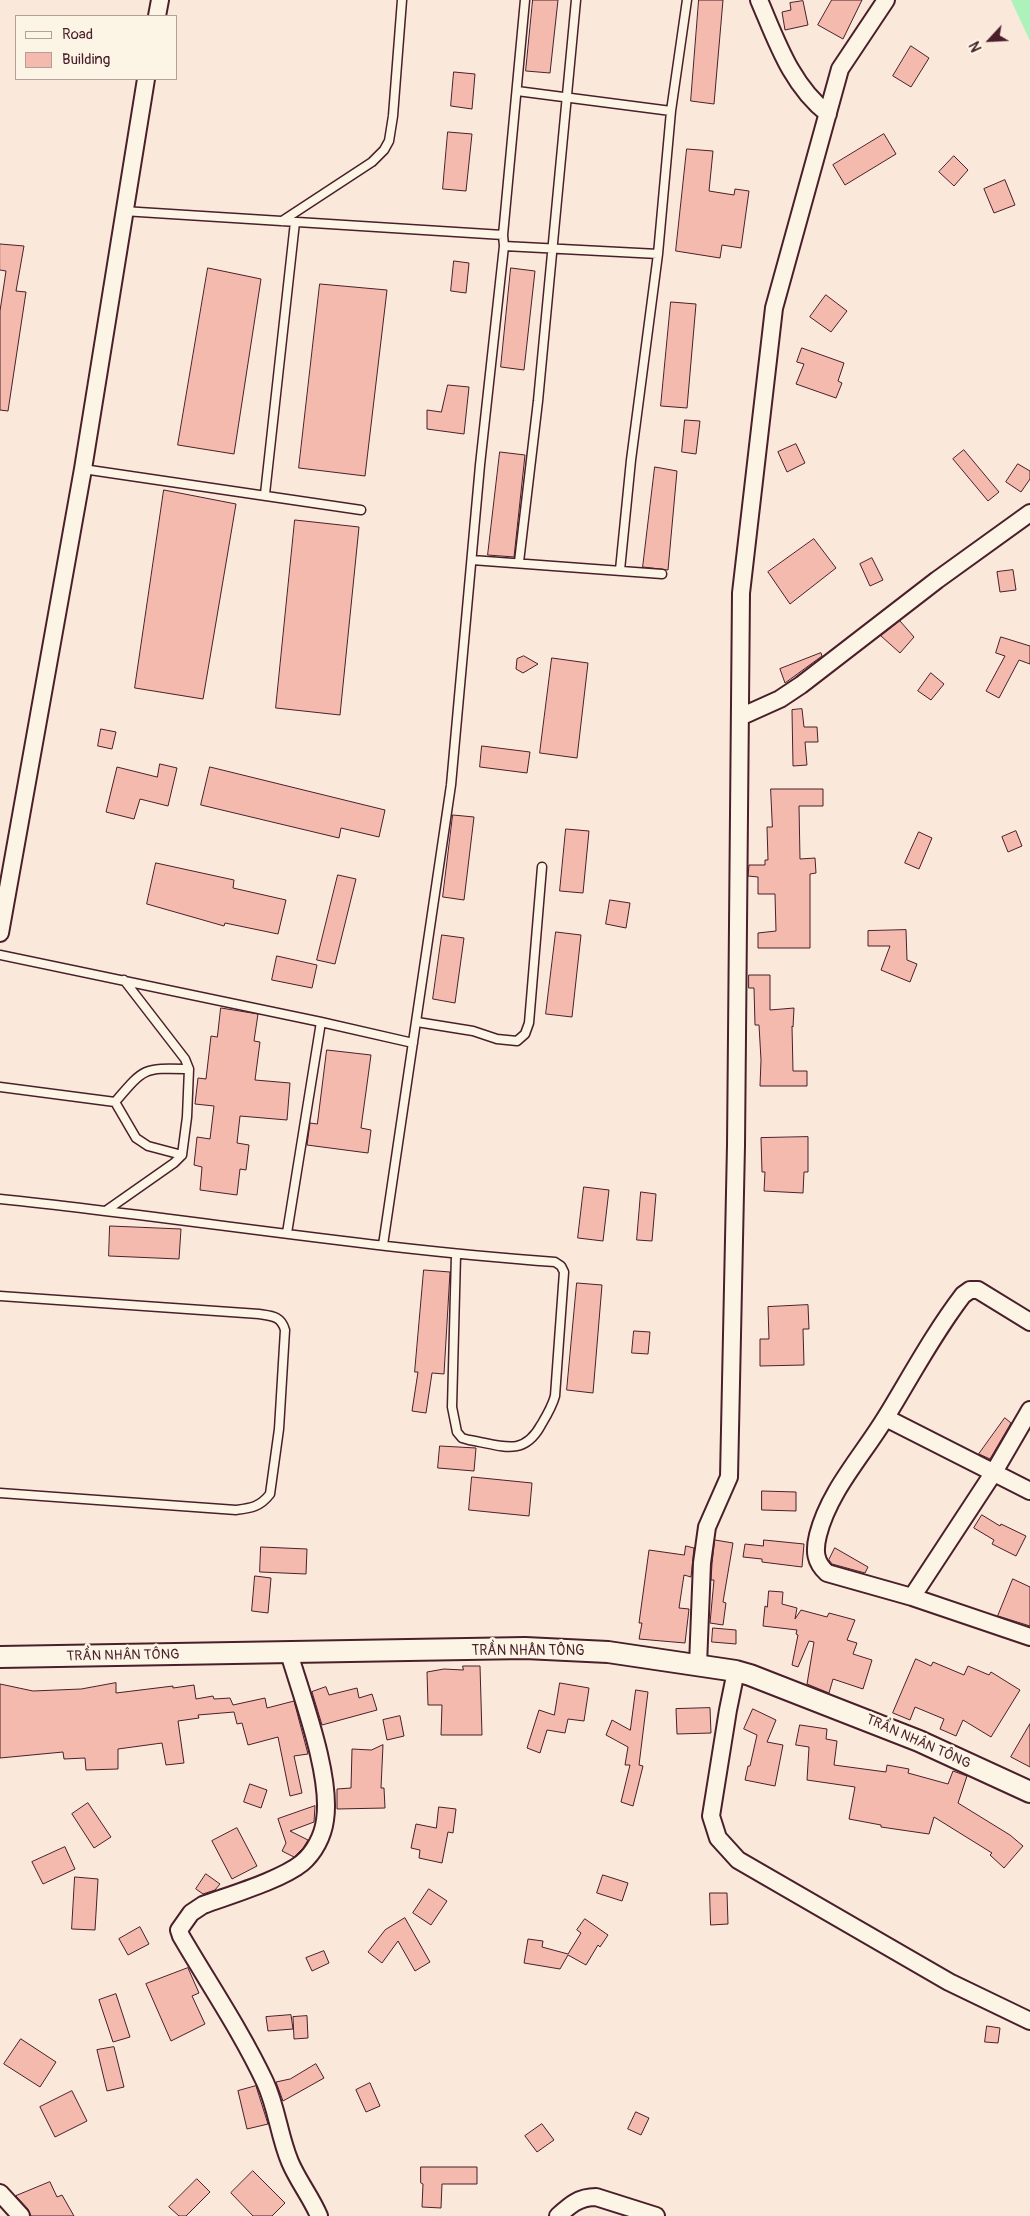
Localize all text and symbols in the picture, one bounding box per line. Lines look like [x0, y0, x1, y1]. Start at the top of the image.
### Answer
legend [15, 15, 178, 80]
north arrow [965, 15, 1015, 65]
text: Road [62, 25, 93, 44]
text: N [966, 39, 986, 54]
text: Building [62, 50, 110, 69]
street label: TRẦN NHÂN TÔNG [471, 1643, 585, 1659]
street label: TRẦN NHÂN TÔNG [66, 1647, 180, 1665]
street label: TRẦN NHÂN TÔNG [863, 1711, 973, 1773]

